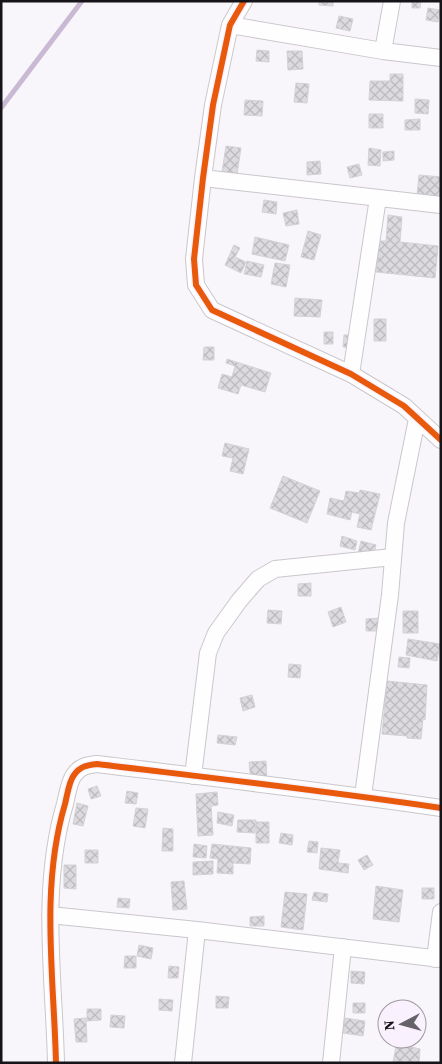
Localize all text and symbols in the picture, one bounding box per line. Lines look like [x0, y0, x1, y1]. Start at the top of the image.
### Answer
north arrow [377, 999, 427, 1049]
text: N [379, 1019, 400, 1031]

